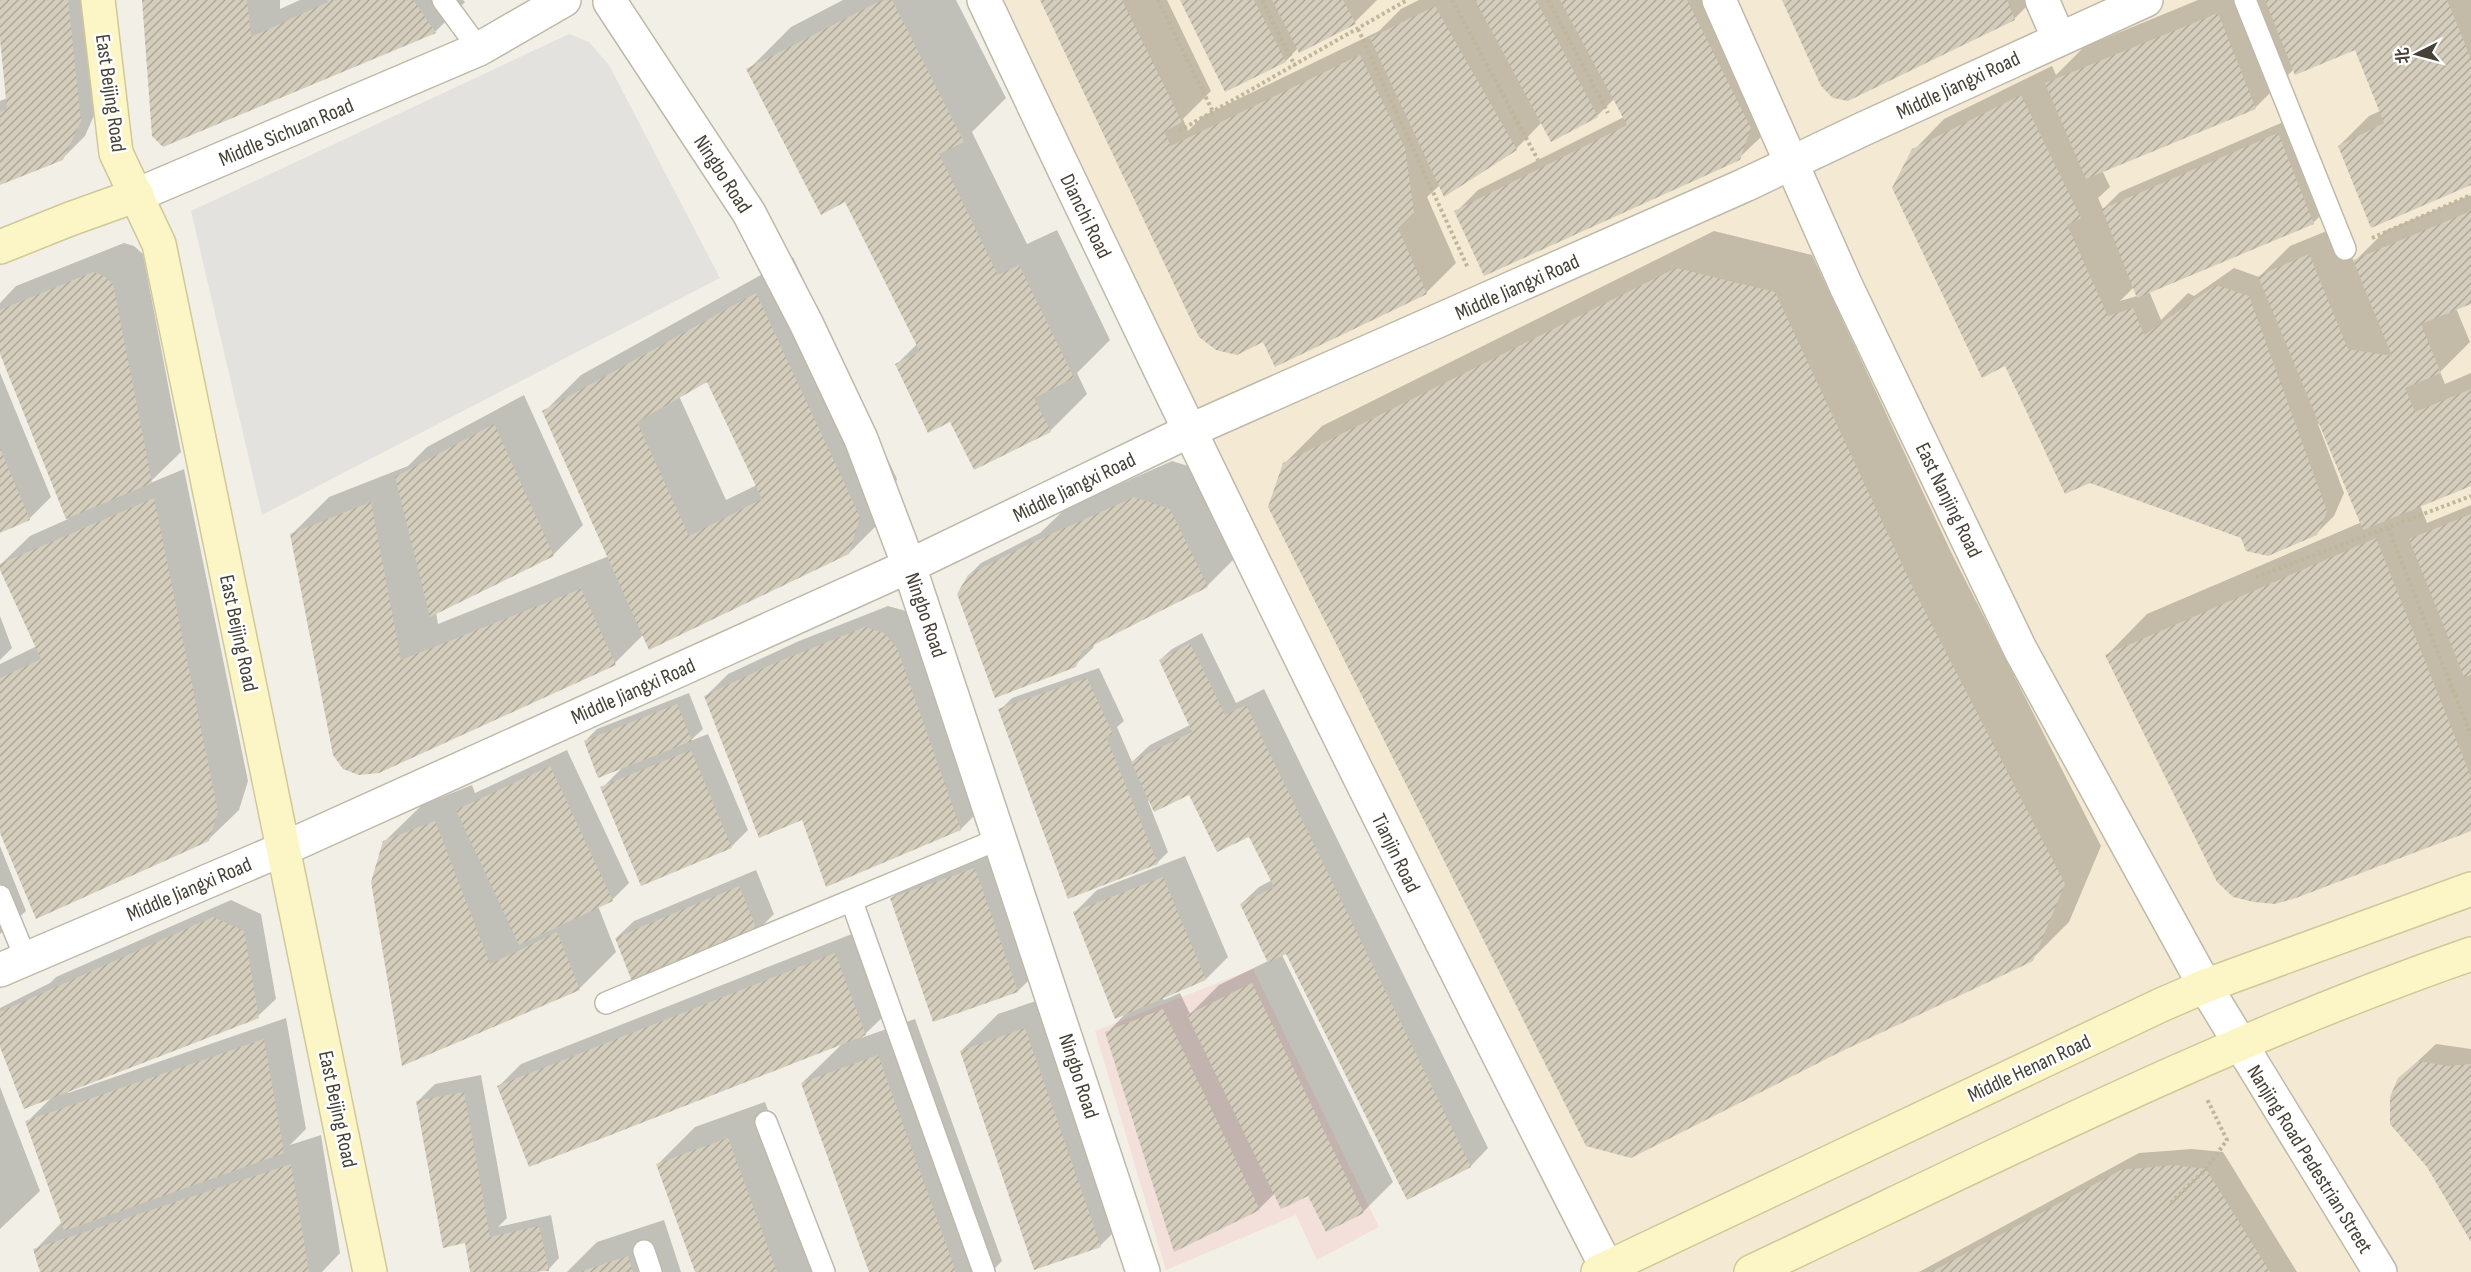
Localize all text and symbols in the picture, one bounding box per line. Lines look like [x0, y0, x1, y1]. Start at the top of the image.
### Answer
north arrow [2387, 24, 2447, 84]
street label: East Beijing Road [90, 33, 131, 154]
street label: Middle Jiangxi Road [1892, 46, 2024, 125]
text: 北 [2393, 46, 2414, 64]
street label: Middle Sichuan Road [215, 93, 357, 172]
street label: Ningbo Road [688, 131, 757, 218]
street label: Dianchi Road [1054, 170, 1117, 263]
street label: Middle Jiangxi Road [1451, 249, 1583, 326]
street label: East Nanjing Road [1910, 439, 1987, 562]
street label: Middle Jiangxi Road [1009, 447, 1140, 528]
street label: Ningbo Road [899, 570, 952, 661]
street label: East Beijing Road [214, 572, 263, 694]
street label: Middle Jiangxi Road [567, 653, 699, 730]
street label: Tianjin Road [1366, 810, 1425, 897]
street label: Middle Jiangxi Road [123, 852, 255, 927]
street label: Middle Henan Road [1964, 1029, 2095, 1108]
street label: Ningbo Road [1053, 1031, 1104, 1122]
street label: East Beijing Road [313, 1048, 362, 1170]
street label: Nanjing Road Pedestrian Street [2241, 1060, 2378, 1258]

